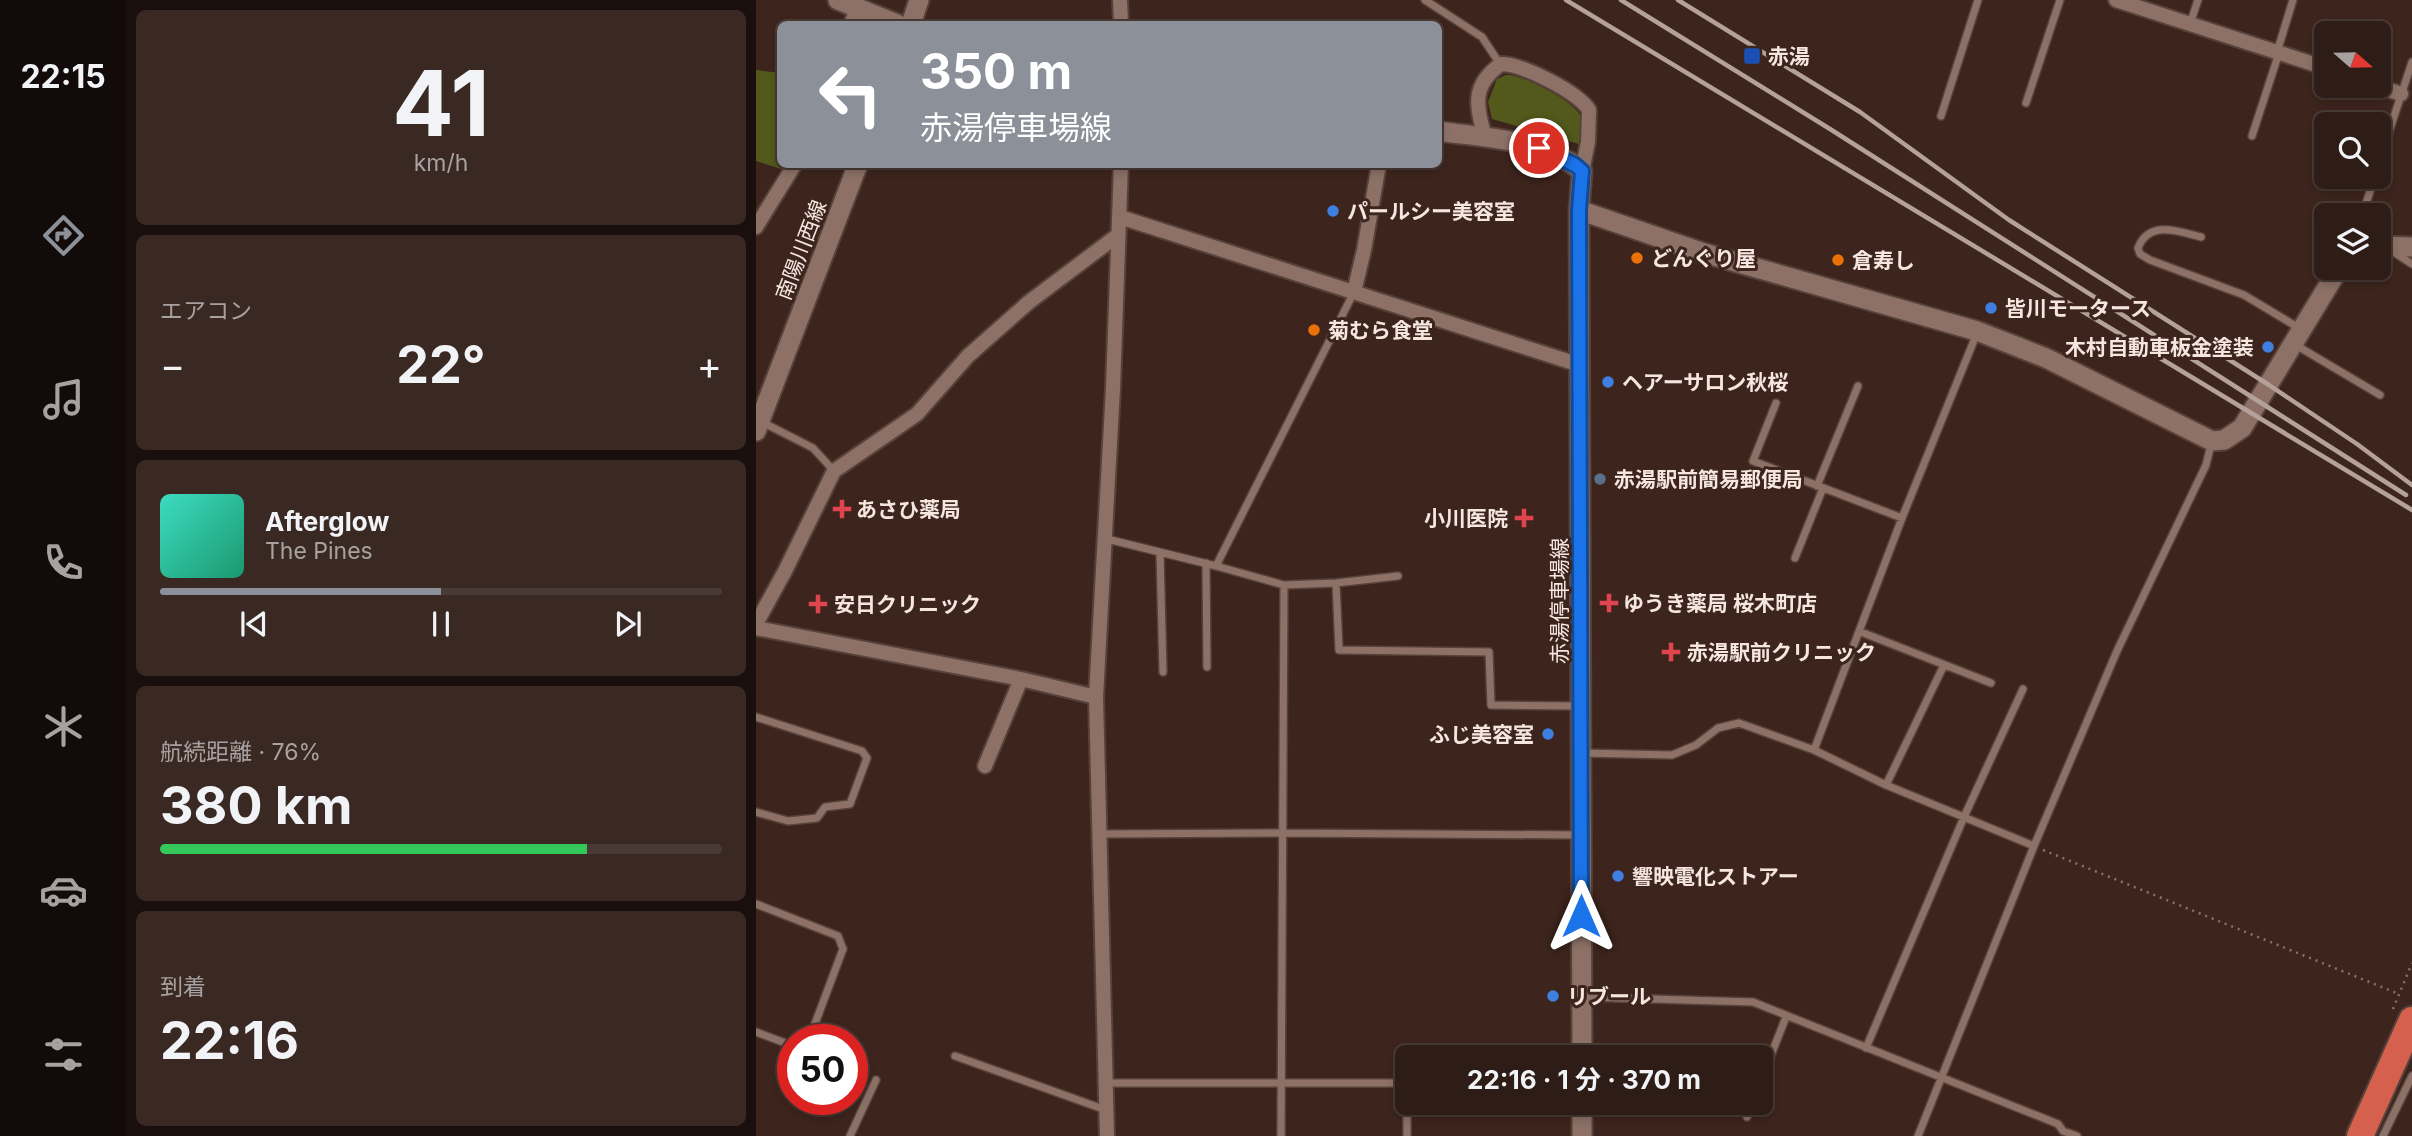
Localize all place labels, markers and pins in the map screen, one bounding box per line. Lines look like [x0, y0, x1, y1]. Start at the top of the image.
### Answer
place label: 赤湯 [1768, 44, 1810, 69]
marker: 赤湯 [1742, 46, 1762, 66]
pin [1509, 118, 1569, 178]
place label: パールシー美容室 [1347, 199, 1515, 224]
marker: パールシー美容室 [1325, 203, 1341, 219]
place label: どんぐり屋 [1651, 246, 1756, 271]
place label: 倉寿し [1852, 248, 1915, 273]
marker: どんぐり屋 [1629, 250, 1645, 266]
marker: 倉寿し [1830, 252, 1846, 268]
place label: 皆川モータース [2005, 296, 2151, 321]
marker: 皆川モータース [1983, 300, 1999, 316]
place label: 菊むら食堂 [1328, 318, 1433, 343]
marker: 菊むら食堂 [1306, 322, 1322, 338]
place label: 木村自動車板金塗装 [2065, 335, 2254, 360]
marker: 木村自動車板金塗装 [2260, 339, 2276, 355]
place label: ヘアーサロン秋桜 [1622, 370, 1788, 395]
marker: ヘアーサロン秋桜 [1600, 374, 1616, 390]
place label: 赤湯駅前簡易郵便局 [1614, 467, 1803, 492]
marker: 赤湯駅前簡易郵便局 [1592, 471, 1608, 487]
place label: あさひ薬局 [856, 497, 961, 522]
marker: あさひ薬局 [834, 501, 850, 517]
place label: 小川医院 [1424, 506, 1508, 531]
marker: 小川医院 [1514, 508, 1534, 528]
place label: ゆうき薬局 桜木町店 [1623, 591, 1817, 616]
place label: 安日クリニック [834, 592, 981, 617]
marker: 安日クリニック [808, 594, 828, 614]
marker: ゆうき薬局 桜木町店 [1601, 595, 1617, 611]
place label: 赤湯駅前クリニック [1687, 640, 1876, 665]
marker: 赤湯駅前クリニック [1661, 642, 1681, 662]
place label: ふじ美容室 [1429, 722, 1534, 747]
marker: ふじ美容室 [1540, 726, 1556, 742]
place label: 響映電化ストアー [1632, 864, 1799, 889]
marker: 響映電化ストアー [1610, 868, 1626, 884]
place label: リブール [1567, 984, 1651, 1009]
marker: リブール [1545, 988, 1561, 1004]

